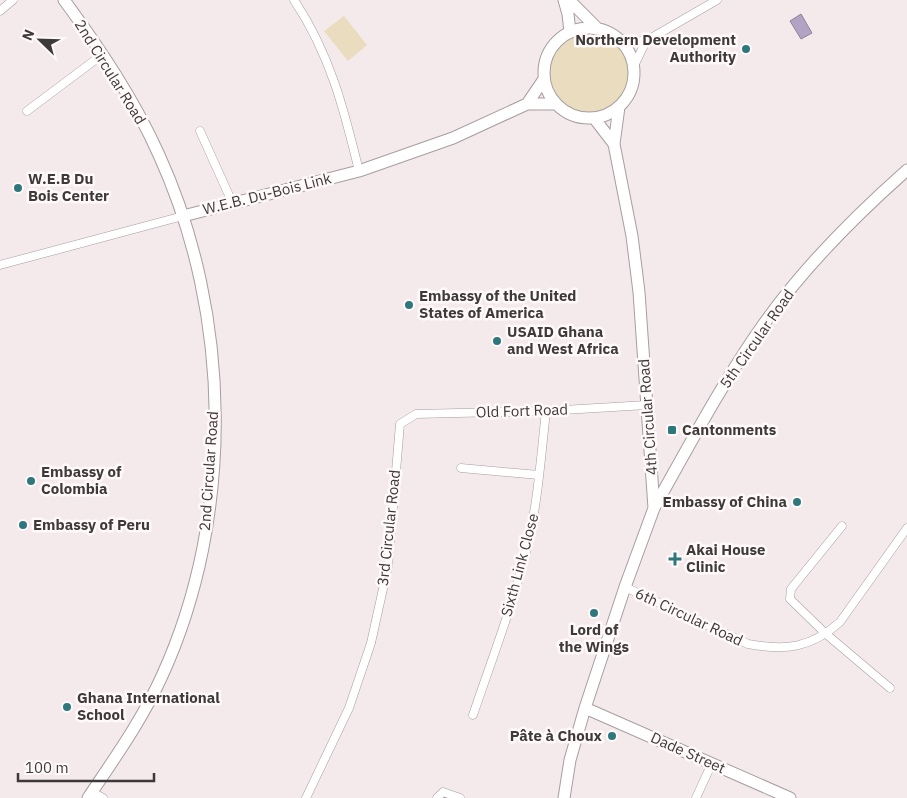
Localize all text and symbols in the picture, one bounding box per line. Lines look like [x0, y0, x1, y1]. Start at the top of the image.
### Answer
north arrow [15, 15, 65, 65]
street label: 2nd Circular Road [71, 16, 150, 128]
text: N [18, 27, 38, 43]
place label: Northern Development Authority [575, 30, 736, 66]
marker: Northern Development Authority [740, 43, 752, 55]
street label: W.E.B. Du-Bois Link [201, 168, 333, 219]
place label: W.E.B Du Bois Center [28, 169, 109, 205]
marker: W.E.B Du Bois Center [12, 182, 24, 194]
place label: Embassy of the United States of America [419, 286, 576, 322]
street label: 5th Circular Road [715, 286, 798, 392]
marker: Embassy of the United States of America [403, 299, 415, 311]
place label: USAID Ghana and West Africa [507, 322, 619, 358]
marker: USAID Ghana and West Africa [491, 335, 503, 347]
street label: 4th Circular Road [634, 358, 661, 476]
street label: Old Fort Road [476, 399, 568, 422]
street label: 2nd Circular Road [195, 410, 222, 531]
place label: Cantonments [682, 420, 777, 439]
marker: Cantonments [666, 424, 678, 436]
place label: Embassy of Colombia [41, 462, 122, 498]
street label: 3rd Circular Road [373, 469, 404, 587]
marker: Embassy of Colombia [25, 475, 37, 487]
place label: Embassy of China [663, 492, 787, 511]
marker: Embassy of China [791, 496, 803, 508]
street label: Sixth Link Close [497, 511, 542, 619]
place label: Embassy of Peru [33, 515, 150, 534]
marker: Embassy of Peru [17, 519, 29, 531]
place label: Akai House Clinic [686, 540, 766, 576]
marker: Akai House Clinic [668, 552, 682, 566]
street label: 6th Circular Road [632, 583, 746, 650]
marker: Lord of the Wings [588, 607, 600, 619]
place label: Lord of the Wings [559, 620, 630, 656]
place label: Ghana International School [77, 688, 220, 724]
marker: Ghana International School [61, 701, 73, 713]
place label: Pâte à Choux [510, 726, 603, 745]
street label: Dade Street [648, 728, 728, 777]
marker: Pâte à Choux [606, 730, 618, 742]
scale bar [18, 750, 154, 782]
text: 100 m [25, 758, 69, 777]

